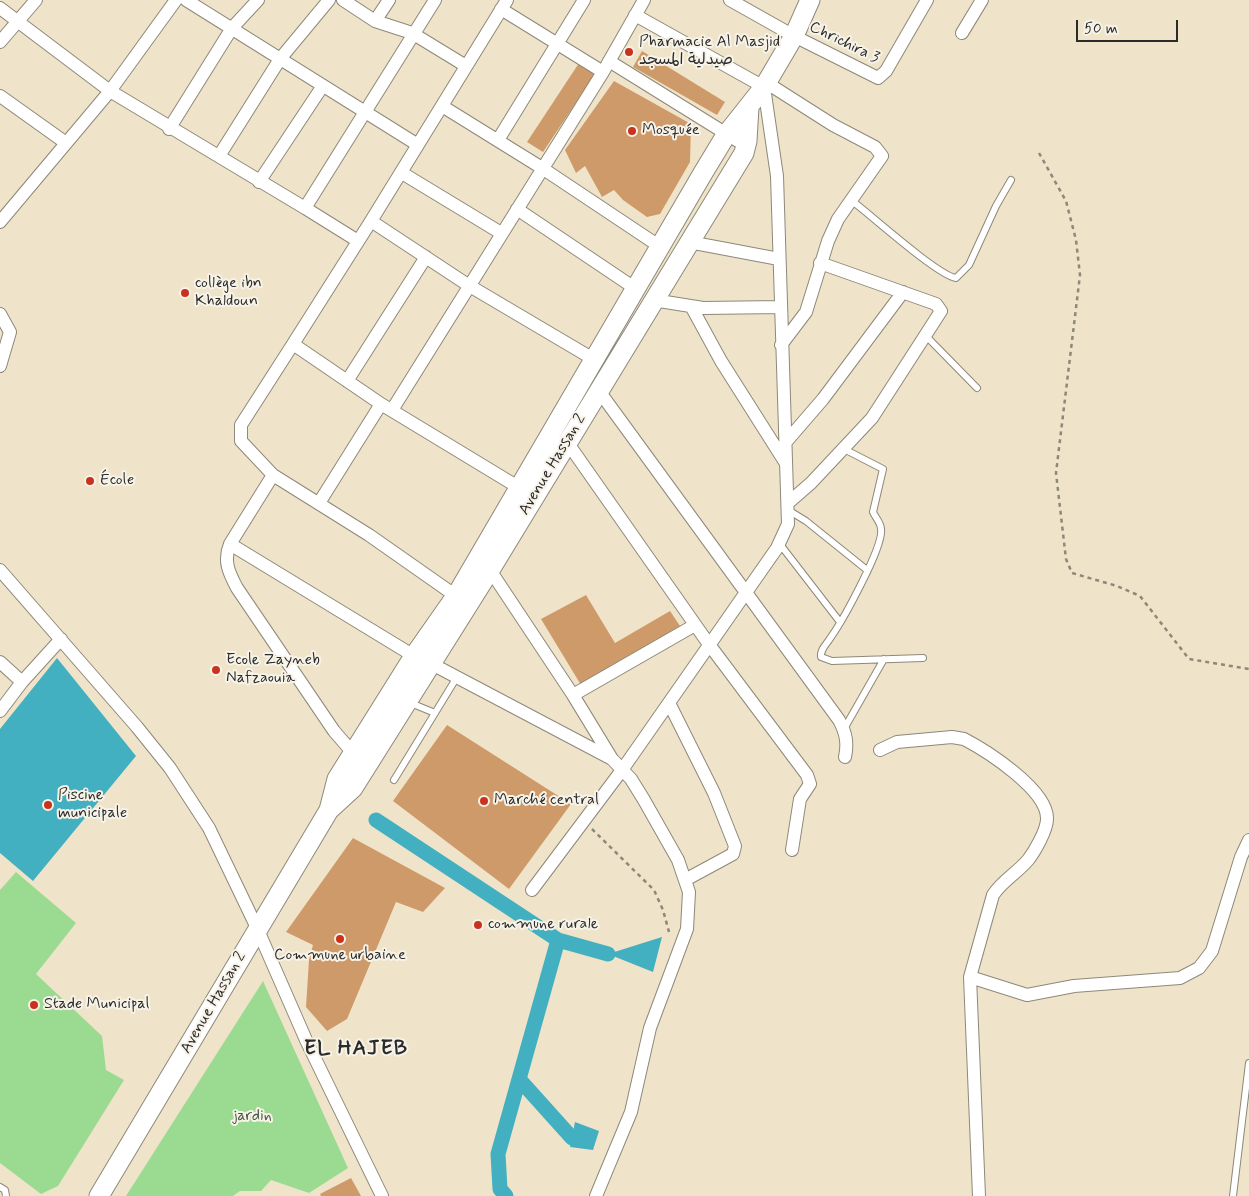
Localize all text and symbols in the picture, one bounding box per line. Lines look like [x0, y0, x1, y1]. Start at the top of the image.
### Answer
scale bar [1079, 10, 1182, 42]
street label: Chrichira 3 [806, 18, 882, 68]
text: 50 m [1084, 19, 1118, 39]
place label: Pharmacie Al Masjid صيدلية المسجد [639, 33, 780, 71]
marker: Pharmacie Al Masjid صيدلية المسجد [623, 46, 635, 58]
place label: Mosquée [642, 121, 700, 141]
marker: Mosquée [626, 125, 638, 137]
place label: collège ibn Khaldoun [195, 274, 262, 312]
marker: collège ibn Khaldoun [179, 287, 191, 299]
street label: Avenue Hassan 2 [515, 411, 591, 519]
place label: École [100, 471, 134, 491]
marker: École [84, 475, 96, 487]
place label: Ecole Zayneb Nafzaouia [226, 651, 320, 689]
marker: Ecole Zayneb Nafzaouia [210, 664, 222, 676]
place label: Piscine municipale [58, 786, 127, 824]
place label: Marché central [494, 791, 599, 811]
marker: Marché central [478, 795, 490, 807]
marker: Piscine municipale [42, 799, 54, 811]
place label: commune rurale [488, 915, 598, 935]
marker: commune rurale [472, 919, 484, 931]
marker: Commune urbaine [334, 933, 346, 945]
place label: Commune urbaine [274, 946, 406, 966]
street label: Avenue Hassan 2 [177, 949, 251, 1057]
place label: Stade Municipal [44, 995, 149, 1015]
marker: Stade Municipal [28, 999, 40, 1011]
district label: EL HAJEB [302, 1037, 410, 1063]
park label: jardin [232, 1107, 272, 1127]

